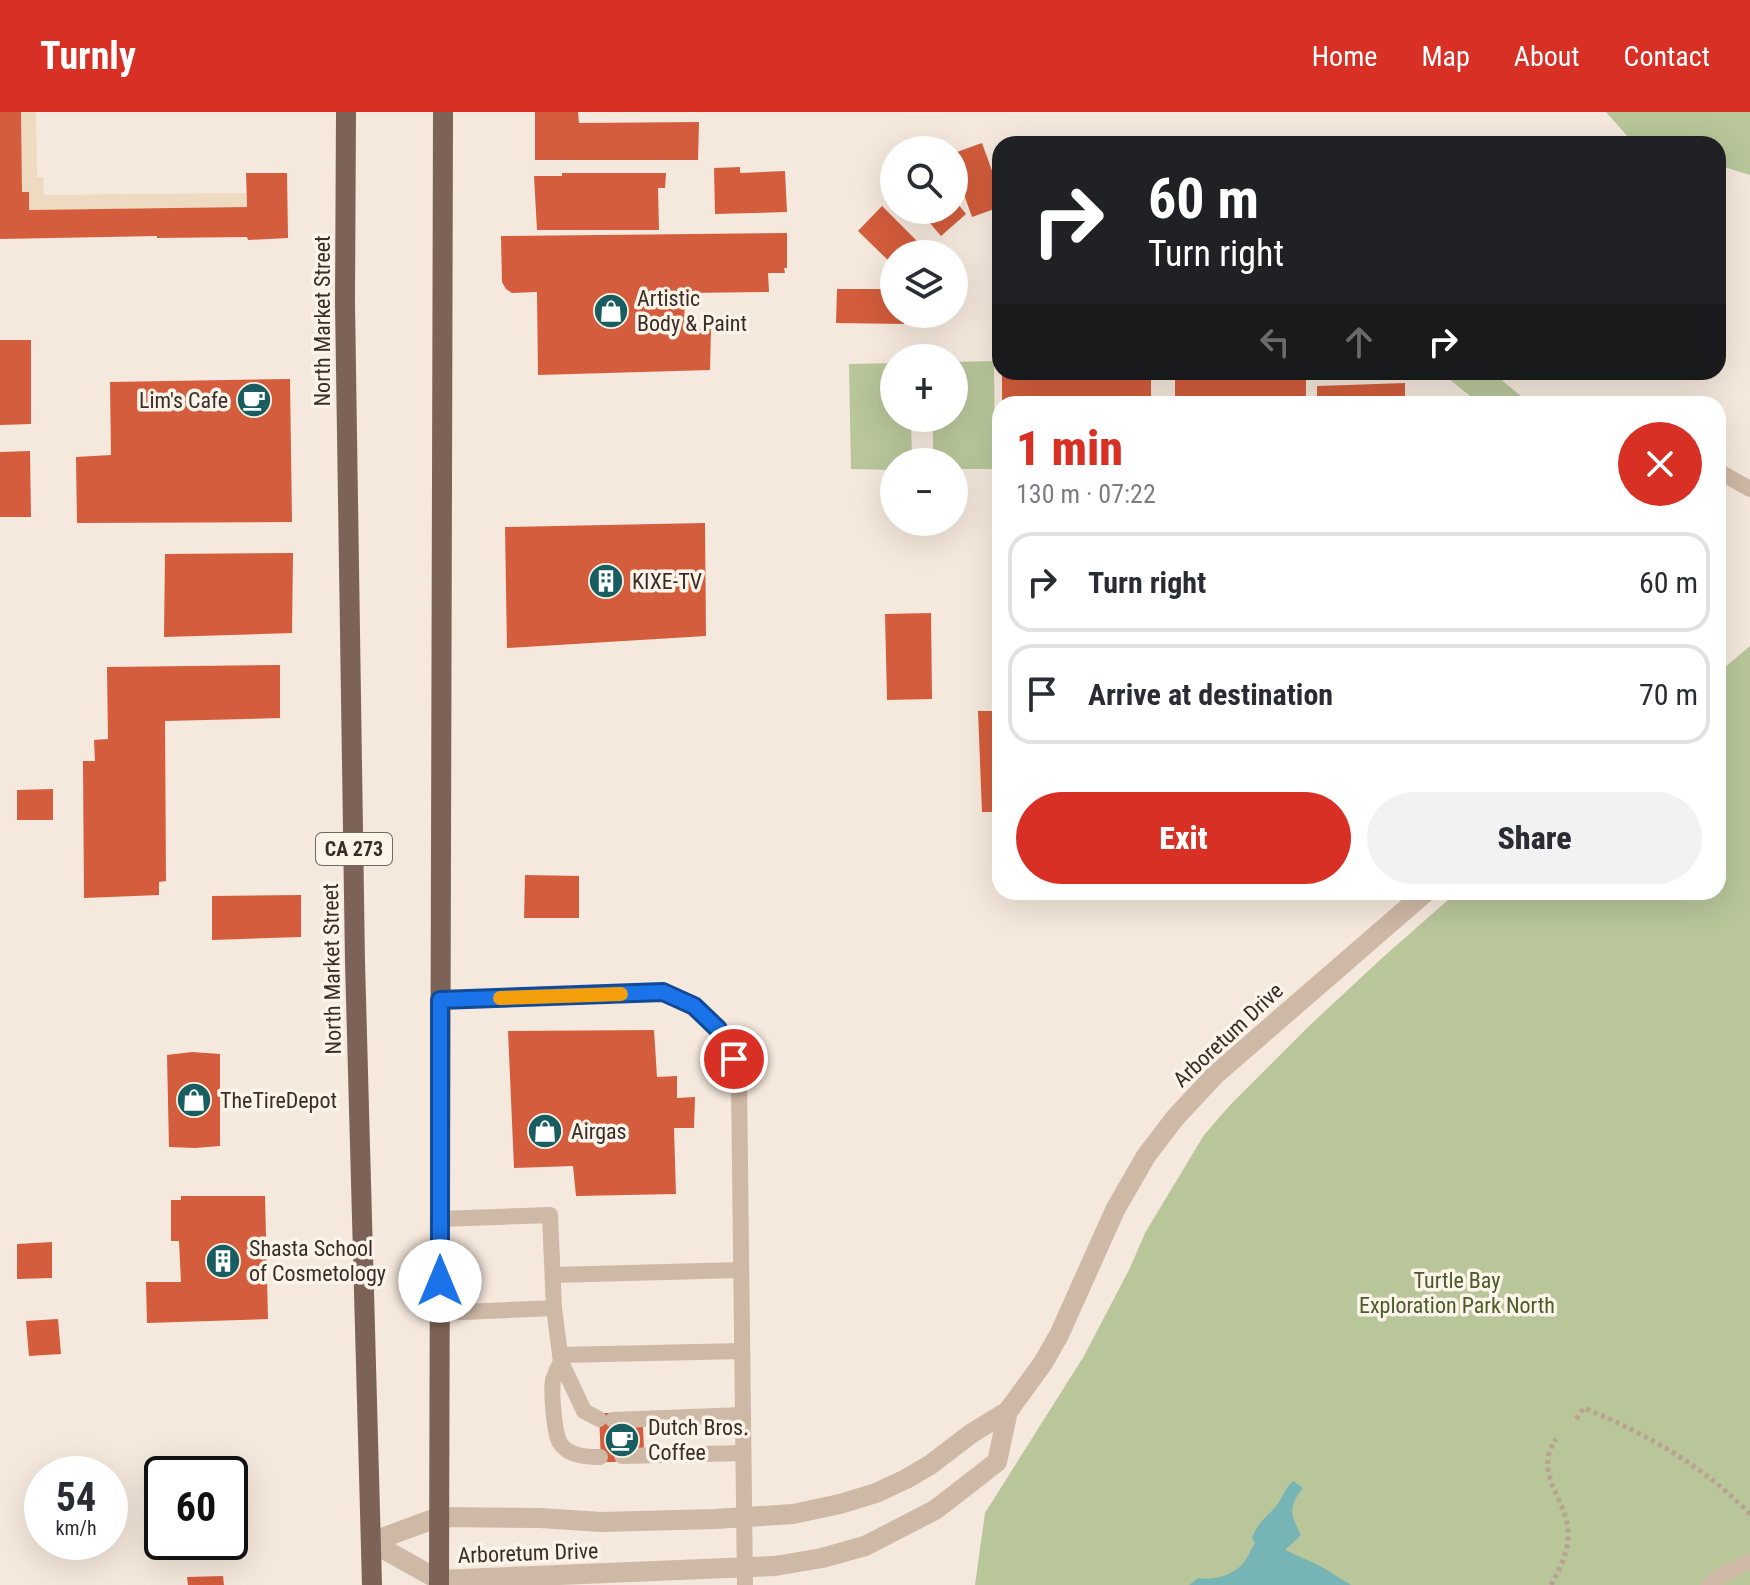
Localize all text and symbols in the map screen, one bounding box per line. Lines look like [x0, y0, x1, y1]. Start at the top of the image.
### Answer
text: Turnly [40, 34, 136, 78]
text: Home [1312, 40, 1377, 73]
text: Map [1421, 40, 1470, 73]
text: About [1514, 40, 1580, 73]
text: Contact [1624, 40, 1710, 73]
map controls [880, 136, 968, 536]
button: search [880, 136, 968, 224]
text: 60 m [1148, 166, 1259, 232]
icon: right [1016, 168, 1120, 272]
text: Turn right [1148, 233, 1284, 275]
street label: North Market Street [310, 235, 335, 407]
button: layers [880, 240, 968, 328]
place label: Artistic Body & Paint [637, 286, 747, 336]
shop icon: Artistic Body & Paint [592, 292, 630, 330]
icon: left [1253, 320, 1297, 364]
icon: ahead [1337, 320, 1381, 364]
icon: right [1421, 320, 1465, 364]
button: + [880, 344, 968, 432]
cafe icon: Lim's Cafe [235, 381, 273, 419]
place label: Lim's Cafe [139, 388, 228, 413]
text: 1 min [1016, 420, 1123, 477]
button: close [1618, 422, 1702, 506]
button: − [880, 448, 968, 536]
text: 130 m · 07:22 [1016, 479, 1156, 509]
icon: right [1020, 560, 1064, 604]
building icon: KIXE-TV [587, 562, 625, 600]
text: Turn right [1088, 565, 1206, 600]
text: 60 m [1639, 565, 1698, 600]
place label: KIXE-TV [632, 569, 702, 594]
icon: arrive [1020, 672, 1064, 716]
text: Arrive at destination [1088, 677, 1333, 712]
text: 70 m [1639, 677, 1698, 712]
button: Exit [1016, 792, 1351, 884]
button: Share [1367, 792, 1702, 884]
road number: CA 273 [316, 833, 392, 865]
street label: North Market Street [318, 883, 346, 1055]
street label: Arboretum Drive [1168, 978, 1288, 1092]
pin [700, 1025, 768, 1093]
icon: arrive [712, 1037, 756, 1081]
shop icon: TheTireDepot [175, 1081, 213, 1119]
place label: TheTireDepot [220, 1088, 337, 1113]
shop icon: Airgas [526, 1112, 564, 1150]
place label: Airgas [571, 1119, 627, 1144]
place label: Shasta School of Cosmetology [249, 1236, 386, 1286]
position arrow [398, 1239, 482, 1323]
building icon: Shasta School of Cosmetology [204, 1242, 242, 1280]
park label: Turtle Bay Exploration Park North [1359, 1268, 1555, 1318]
place label: Dutch Bros. Coffee [648, 1415, 749, 1465]
cafe icon: Dutch Bros. Coffee [603, 1421, 641, 1459]
speed limit sign: 60 [144, 1456, 248, 1560]
text: 54 [56, 1474, 96, 1521]
text: km/h [55, 1516, 97, 1540]
street label: Arboretum Drive [457, 1538, 599, 1568]

